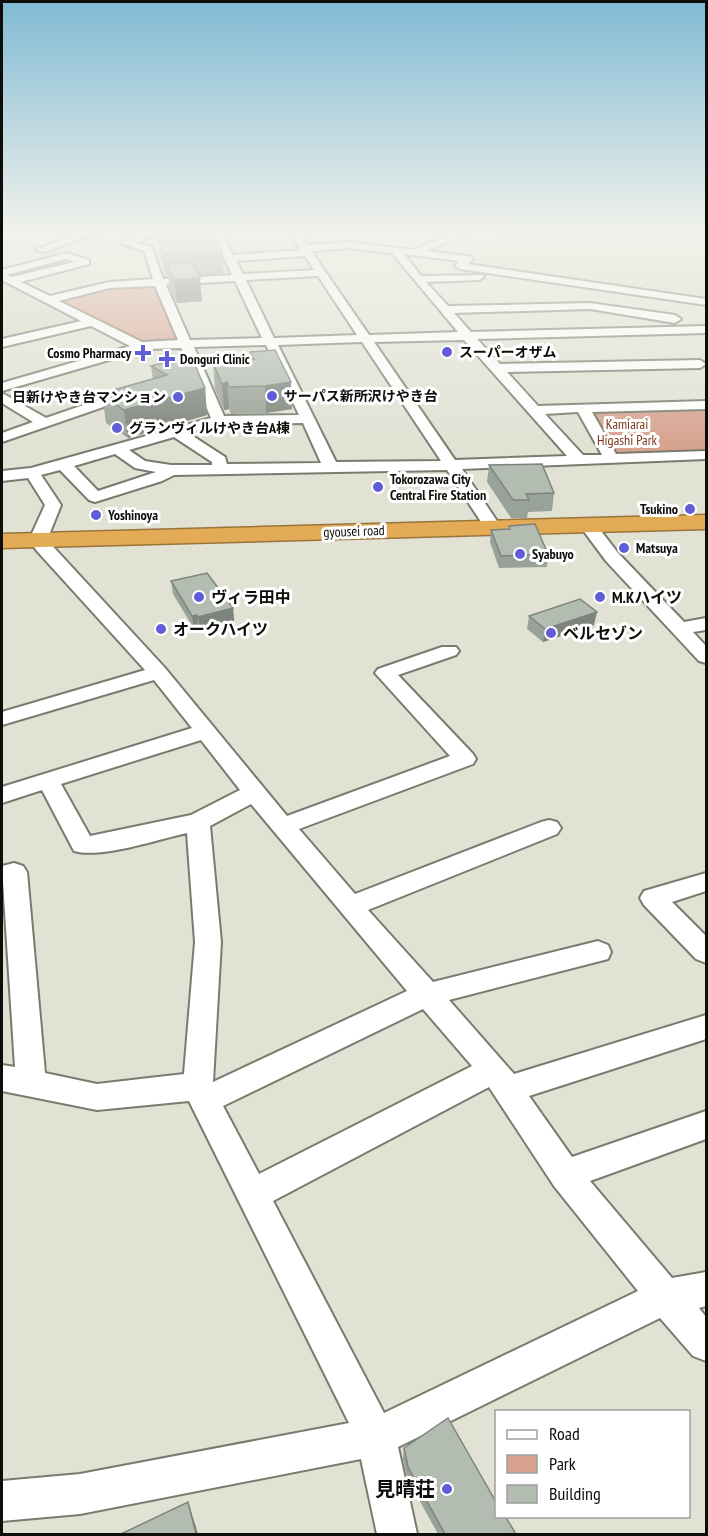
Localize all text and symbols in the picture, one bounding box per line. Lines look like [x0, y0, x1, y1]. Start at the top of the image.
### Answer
place label: スーパーオザム [459, 343, 557, 361]
place label: Cosmo Pharmacy [47, 344, 131, 362]
marker: スーパーオザム [440, 345, 454, 359]
marker: Cosmo Pharmacy [136, 346, 150, 360]
marker: Donguri Clinic [158, 350, 176, 368]
place label: Donguri Clinic [180, 350, 250, 368]
place label: サーパス新所沢けやき台 [284, 387, 438, 405]
place label: 日新けやき台マンション [12, 388, 166, 406]
marker: サーパス新所沢けやき台 [265, 389, 279, 403]
marker: 日新けやき台マンション [171, 390, 185, 404]
park label: Kamiarai Higashi Park [597, 415, 658, 449]
place label: グランヴィルけやき台A棟 [129, 419, 290, 437]
marker: グランヴィルけやき台A棟 [110, 421, 124, 435]
place label: Tokorozawa City Central Fire Station [390, 470, 486, 504]
marker: Tokorozawa City Central Fire Station [371, 480, 385, 494]
place label: Tsukino [640, 500, 678, 518]
marker: Tsukino [683, 502, 697, 516]
place label: Yoshinoya [107, 506, 158, 524]
marker: Yoshinoya [89, 508, 103, 522]
street label: gyousei road [323, 521, 385, 541]
place label: Matsuya [636, 539, 678, 557]
marker: Matsuya [617, 541, 631, 555]
place label: Syabuyo [532, 545, 574, 563]
marker: Syabuyo [513, 547, 527, 561]
place label: ヴィラ田中 [211, 587, 291, 607]
place label: M.Kハイツ [612, 587, 682, 607]
marker: ヴィラ田中 [192, 590, 206, 604]
marker: M.Kハイツ [593, 590, 607, 604]
place label: オークハイツ [173, 619, 268, 639]
marker: オークハイツ [154, 622, 168, 636]
place label: ベルセゾン [563, 623, 643, 643]
marker: ベルセゾン [544, 626, 558, 640]
legend [495, 1410, 690, 1518]
text: Road [549, 1422, 580, 1445]
text: Park [549, 1452, 576, 1475]
place label: 見晴荘 [375, 1476, 435, 1502]
marker: 見晴荘 [440, 1482, 454, 1496]
text: Building [549, 1482, 601, 1505]

